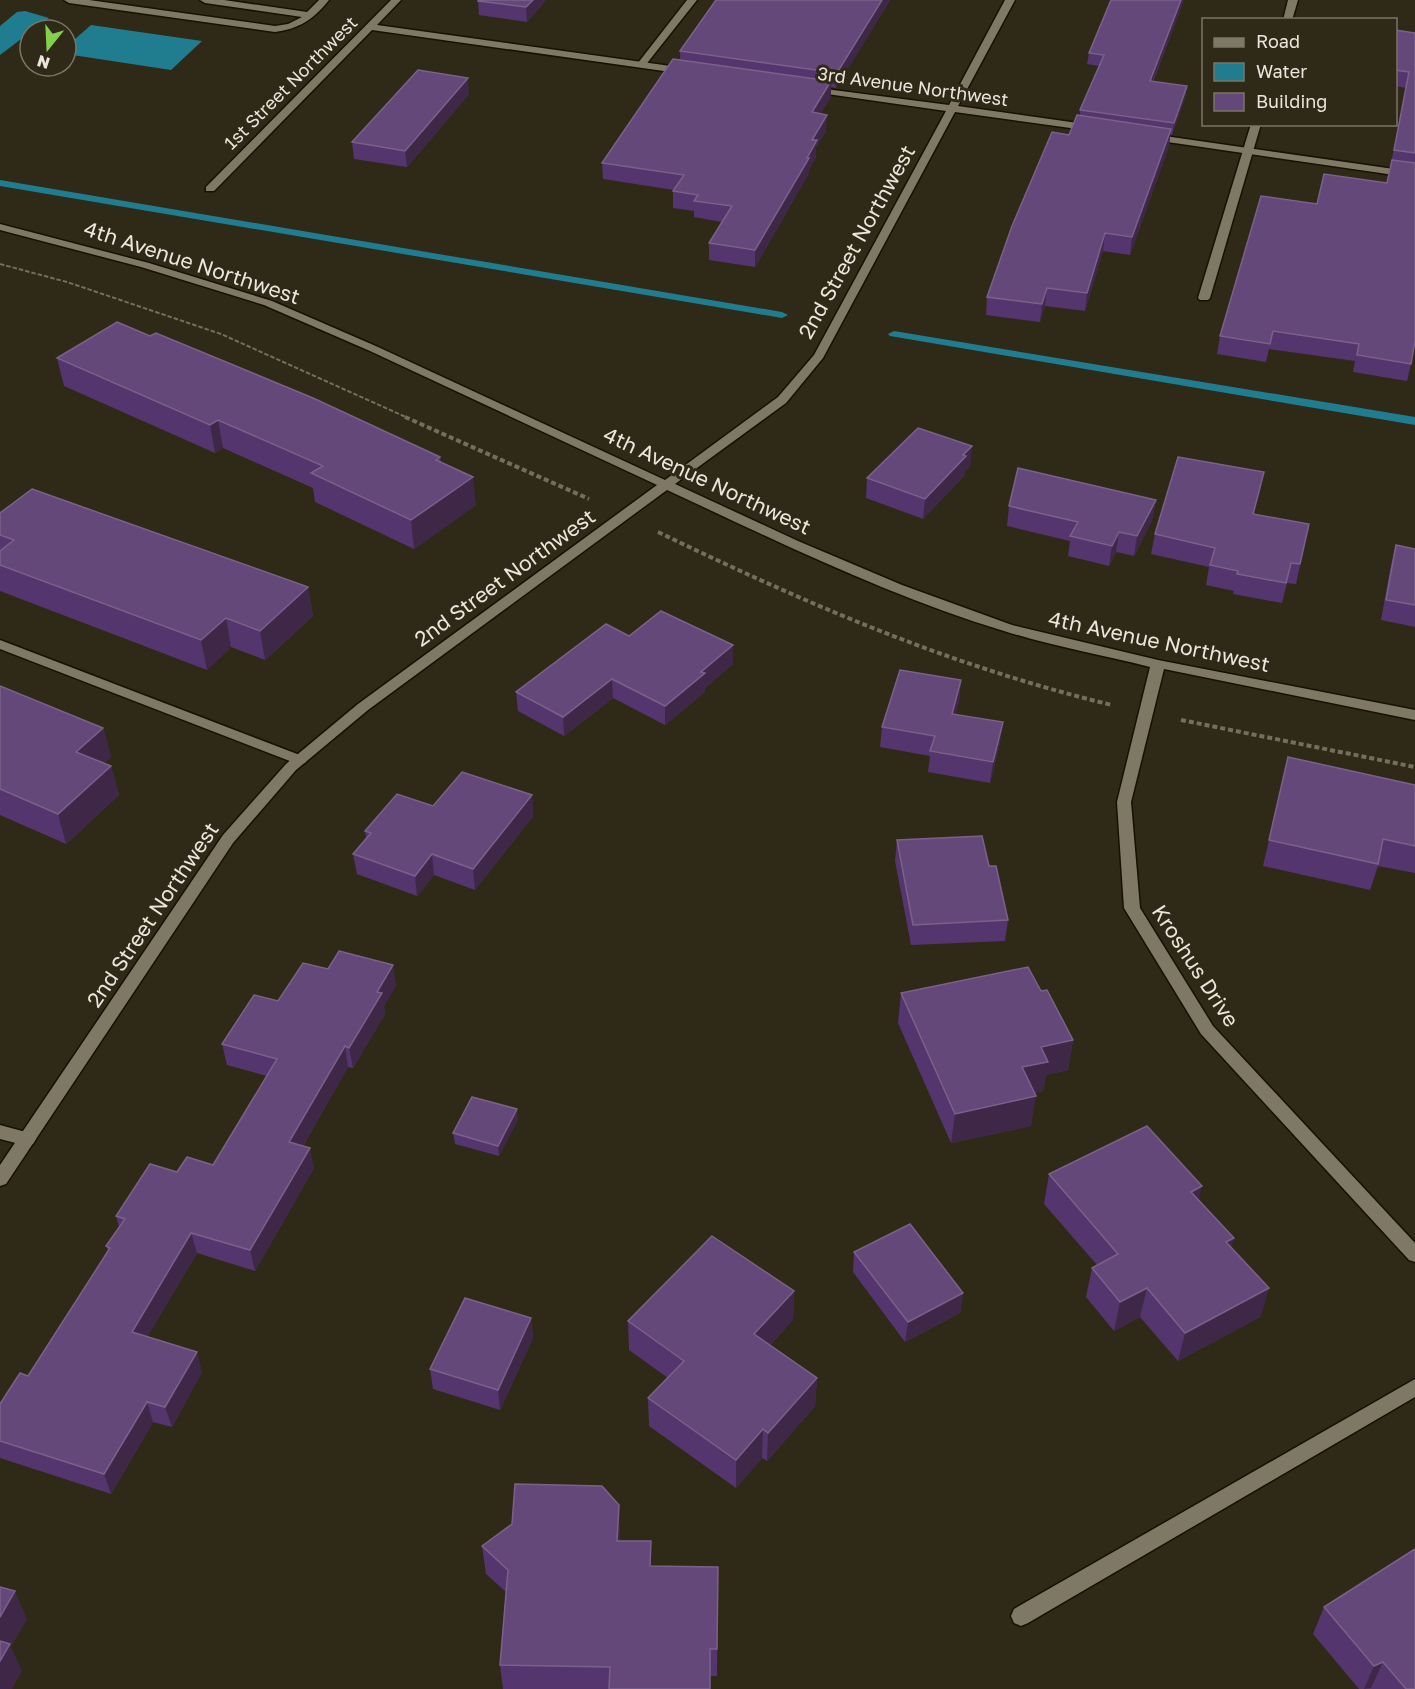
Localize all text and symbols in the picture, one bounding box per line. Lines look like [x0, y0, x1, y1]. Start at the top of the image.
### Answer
street label: 1st Street Northwest [219, 11, 361, 153]
north arrow [18, 18, 78, 78]
legend [1202, 18, 1397, 126]
text: Road [1256, 30, 1300, 52]
text: N [34, 51, 52, 74]
text: Water [1256, 60, 1307, 82]
street label: 3rd Avenue Northwest [816, 62, 1010, 110]
text: Building [1256, 90, 1327, 112]
street label: 2nd Street Northwest [792, 140, 920, 343]
street label: 4th Avenue Northwest [81, 215, 304, 309]
street label: 4th Avenue Northwest [600, 421, 815, 540]
street label: 2nd Street Northwest [409, 503, 600, 652]
street label: 4th Avenue Northwest [1046, 605, 1272, 677]
street label: 2nd Street Northwest [81, 817, 224, 1012]
street label: Kroshus Drive [1147, 900, 1245, 1031]

